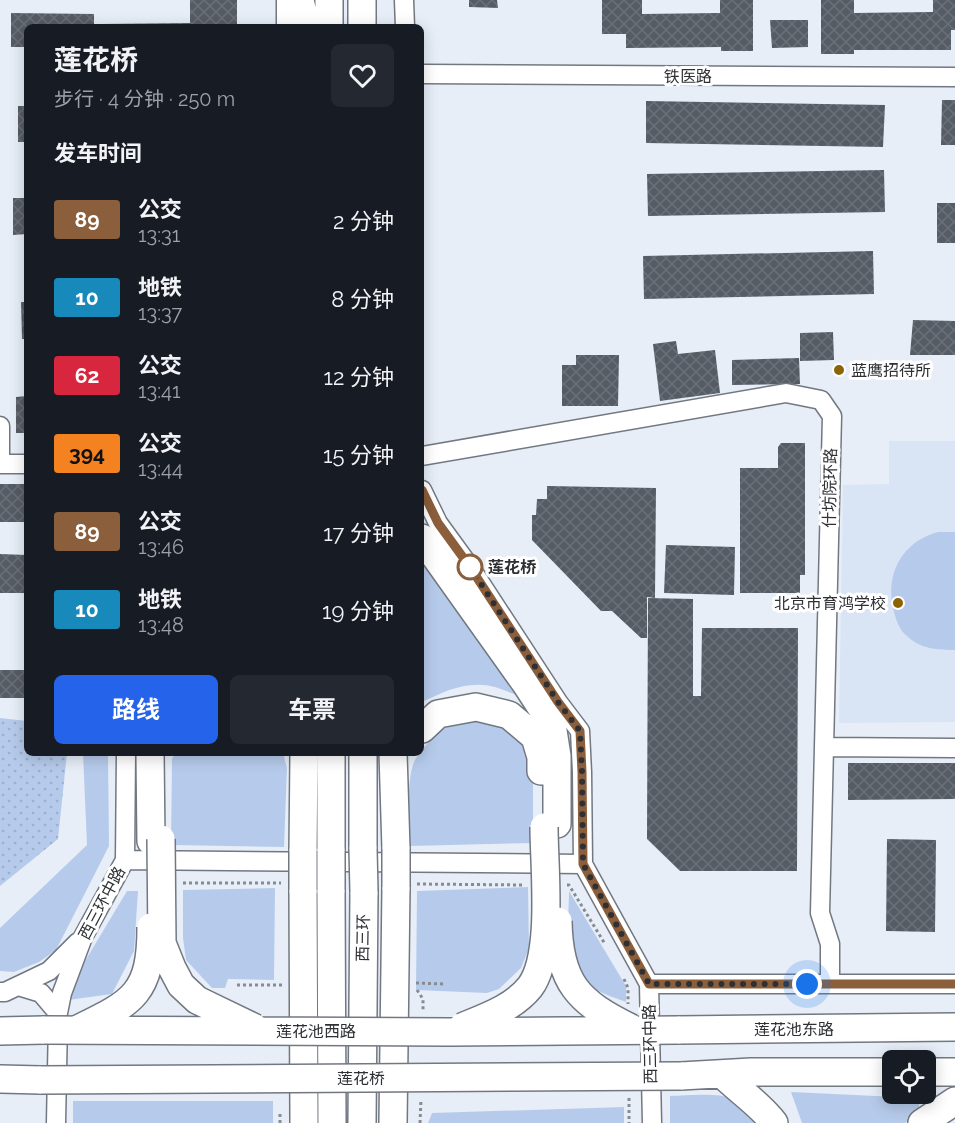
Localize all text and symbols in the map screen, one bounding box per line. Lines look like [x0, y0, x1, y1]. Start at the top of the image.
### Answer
text: 莲花桥 [54, 44, 138, 77]
button: heart [331, 44, 394, 107]
street label: 铁医路 [664, 67, 712, 86]
text: 步行 · 4 分钟 · 250 m [54, 87, 235, 111]
text: 发车时间 [54, 140, 142, 166]
text: 公交 [138, 196, 182, 222]
text: 89 [74, 207, 100, 232]
text: 2 分钟 [333, 208, 394, 234]
text: 13:31 [138, 223, 180, 247]
text: 地铁 [138, 274, 182, 300]
text: 10 [75, 285, 99, 310]
text: 8 分钟 [331, 286, 394, 312]
text: 13:37 [138, 301, 182, 325]
text: 公交 [138, 352, 182, 378]
place label: 蓝鹰招待所 [851, 361, 931, 380]
text: 62 [75, 363, 99, 388]
marker: 蓝鹰招待所 [832, 363, 846, 377]
text: 12 分钟 [324, 364, 394, 390]
text: 13:41 [138, 379, 180, 403]
text: 公交 [138, 430, 182, 456]
text: 394 [69, 441, 105, 466]
text: 15 分钟 [323, 442, 394, 468]
street label: 什坊院环路 [820, 448, 840, 528]
text: 13:44 [138, 457, 183, 481]
text: 公交 [138, 508, 182, 534]
text: 89 [74, 519, 100, 544]
text: 17 分钟 [323, 520, 394, 546]
text: 13:46 [138, 535, 184, 559]
marker: 莲花桥 [457, 554, 483, 580]
place label: 莲花桥 [488, 558, 537, 577]
text: 地铁 [138, 586, 182, 612]
place label: 北京市育鸿学校 [774, 594, 886, 613]
marker: 北京市育鸿学校 [891, 596, 905, 610]
text: 10 [75, 597, 99, 622]
text: 19 分钟 [322, 598, 394, 624]
text: 13:48 [138, 613, 184, 637]
button: 路线 [54, 675, 218, 744]
button: 车票 [230, 675, 394, 744]
street label: 西三环中路 [75, 863, 129, 943]
street label: 西三环 [353, 914, 373, 962]
your location [792, 969, 822, 999]
street label: 西三环中路 [640, 1004, 660, 1084]
street label: 莲花池东路 [754, 1020, 834, 1039]
street label: 莲花池西路 [276, 1022, 356, 1041]
map controls [882, 1050, 936, 1104]
button: locate [882, 1050, 936, 1104]
street label: 莲花桥 [337, 1069, 385, 1088]

